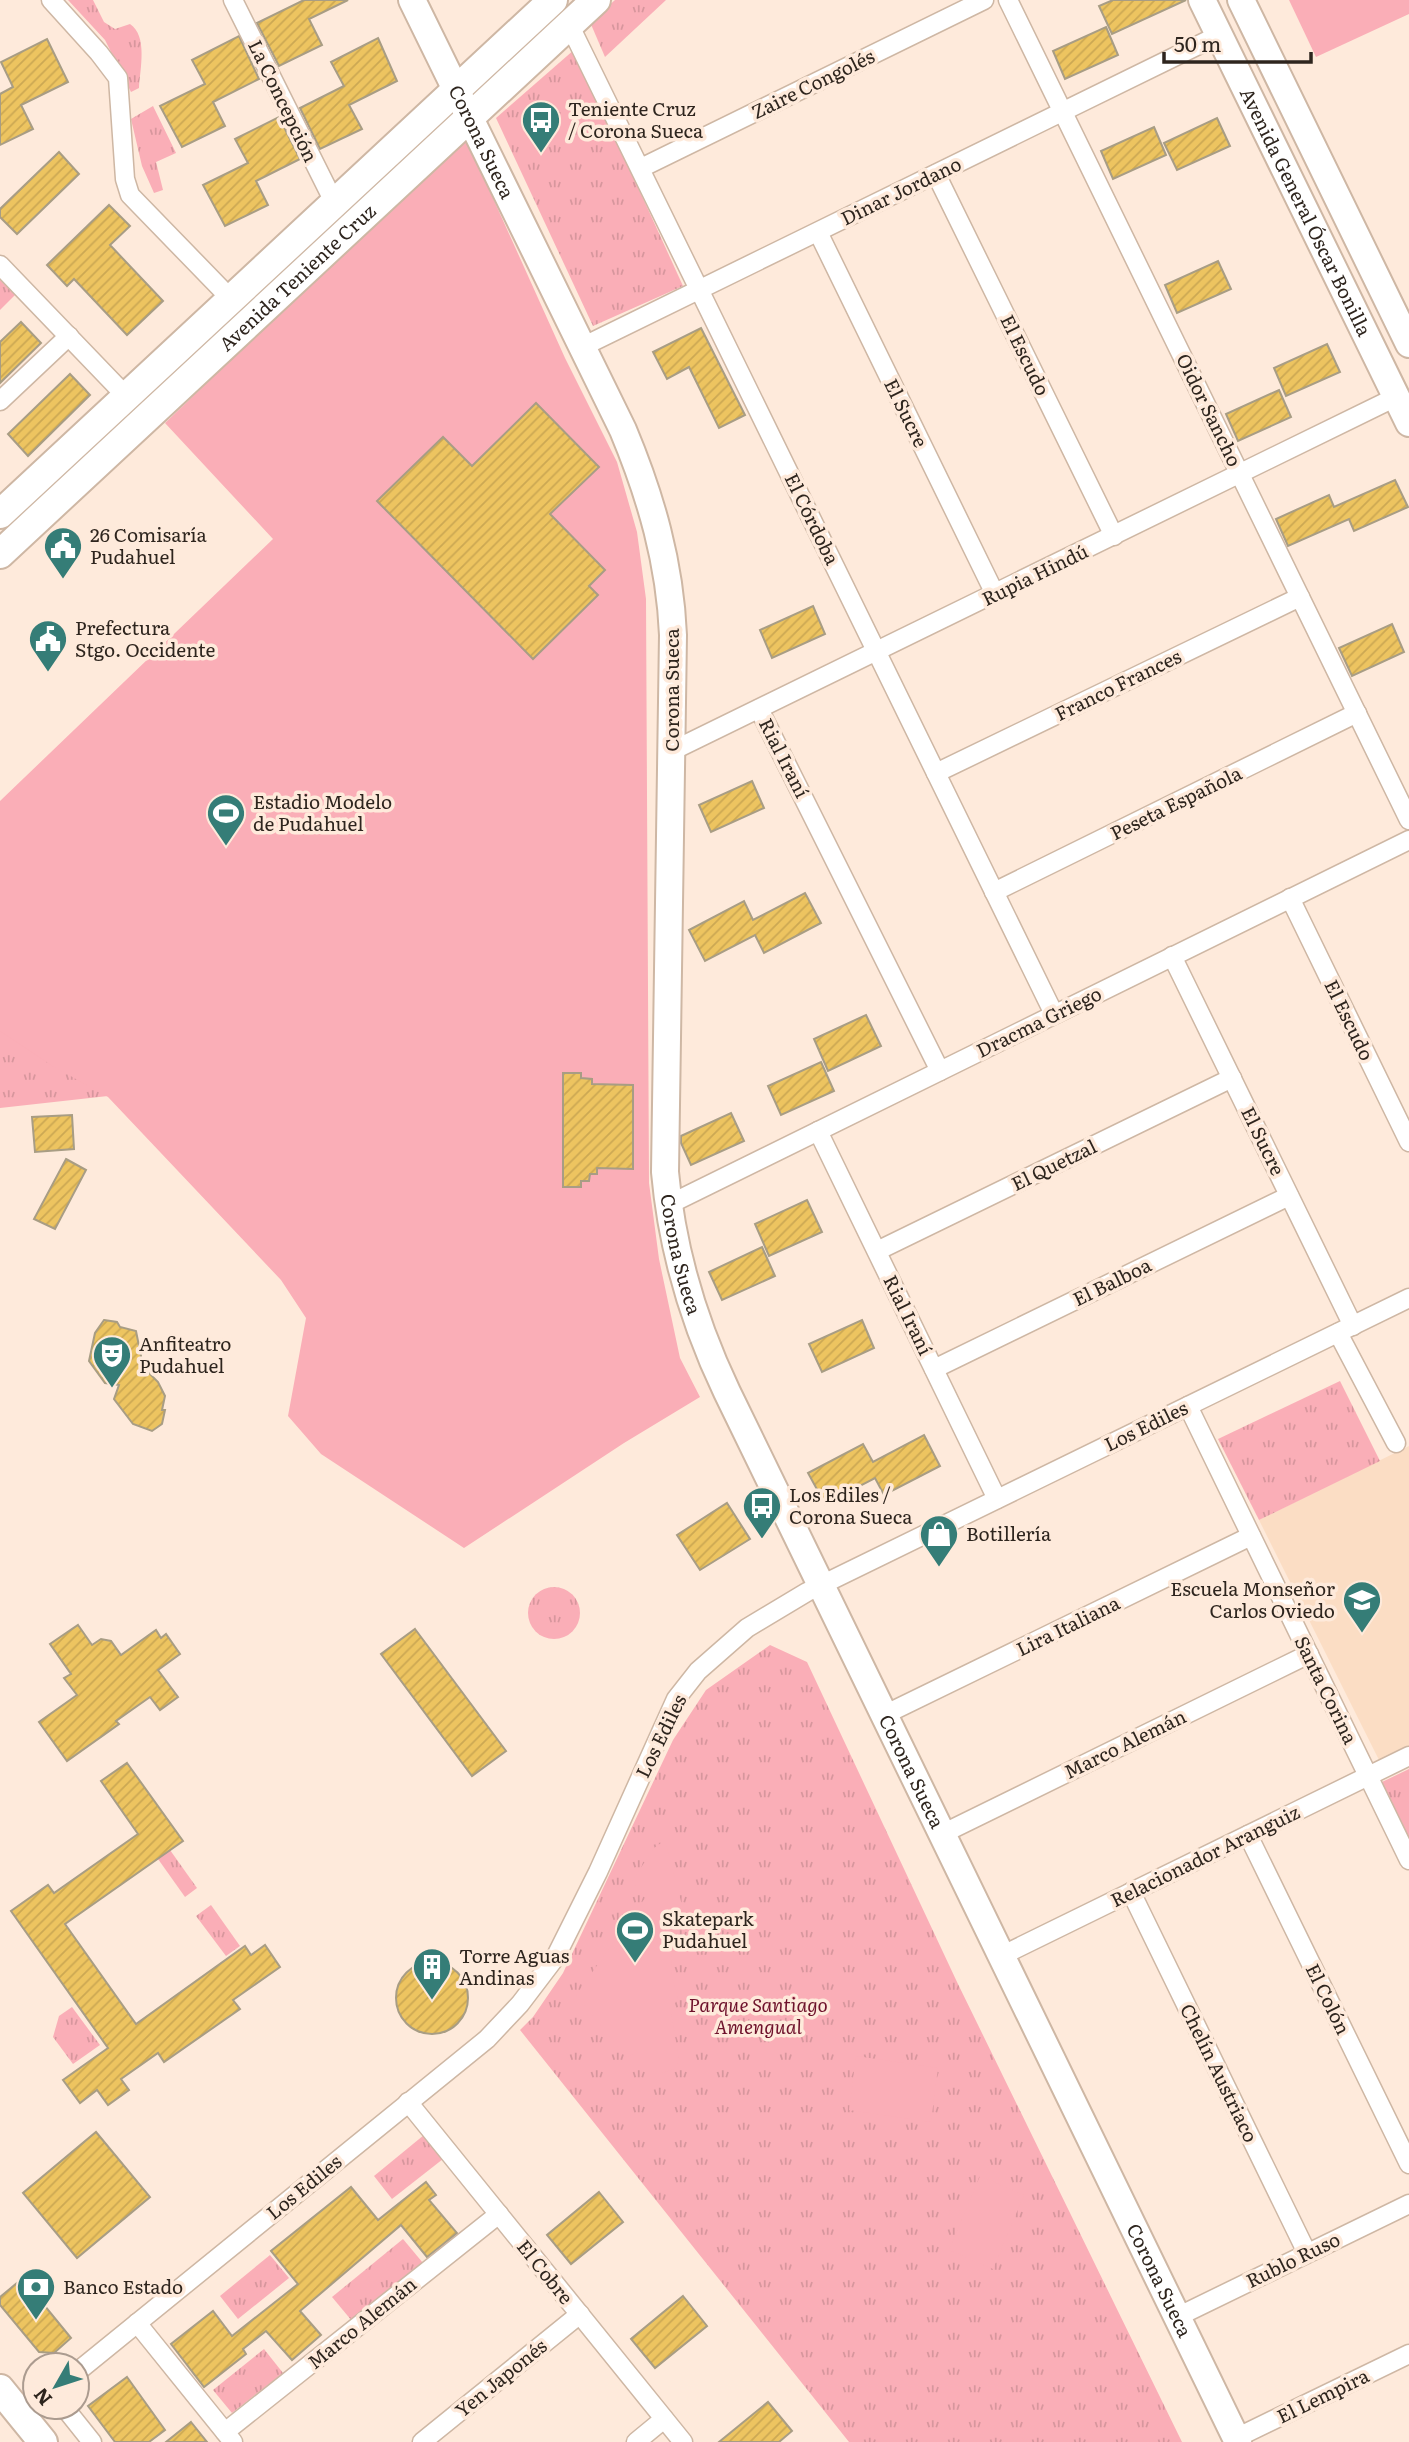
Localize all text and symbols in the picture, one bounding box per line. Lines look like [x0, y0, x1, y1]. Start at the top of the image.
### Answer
scale bar [1164, 21, 1311, 65]
text: 50 m [1174, 27, 1221, 58]
street label: La Concepción [242, 35, 326, 166]
street label: Zaire Congolés [746, 41, 879, 125]
street label: Corona Sueca [443, 80, 523, 204]
street label: Avenida General Óscar Bonilla [1234, 82, 1380, 341]
place label: Teniente Cruz / Corona Sueca [568, 94, 704, 144]
bus stop icon: Teniente Cruz / Corona Sueca [520, 99, 562, 154]
street label: Dinar Jordano [835, 149, 966, 231]
street label: Avenida Teniente Cruz [212, 197, 381, 357]
street label: El Escudo [994, 309, 1058, 400]
street label: Oidor Sancho [1170, 348, 1249, 471]
street label: El Sucre [878, 373, 936, 452]
street label: El Córdoba [779, 468, 848, 570]
place label: 26 Comisaría Pudahuel [90, 520, 208, 570]
public building icon: 26 Comisaría Pudahuel [42, 525, 84, 580]
street label: Rupia Hindú [977, 536, 1092, 612]
place label: Prefectura Stgo. Occidente [75, 613, 215, 663]
public building icon: Prefectura Stgo. Occidente [27, 618, 69, 673]
street label: Corona Sueca [657, 628, 685, 752]
street label: Franco Frances [1050, 641, 1186, 727]
street label: Rial Iraní [753, 713, 817, 802]
street label: Peseta Española [1105, 758, 1247, 846]
place label: Estadio Modelo de Pudahuel [253, 787, 392, 837]
sports icon: Estadio Modelo de Pudahuel [205, 792, 247, 847]
street label: El Escudo [1318, 974, 1382, 1065]
street label: Dracma Griego [971, 979, 1106, 1064]
street label: El Sucre [1235, 1101, 1293, 1180]
street label: El Quetzal [1006, 1131, 1101, 1197]
street label: Corona Sueca [654, 1192, 710, 1319]
street label: El Balboa [1068, 1250, 1156, 1312]
street label: Rial Iraní [877, 1270, 940, 1359]
place label: Anfiteatro Pudahuel [139, 1329, 232, 1379]
theatre icon: Anfiteatro Pudahuel [91, 1334, 133, 1389]
street label: Los Ediles [1099, 1393, 1192, 1457]
place label: Los Ediles / Corona Sueca [789, 1480, 913, 1530]
bus stop icon: Los Ediles / Corona Sueca [741, 1485, 783, 1540]
shop icon: Botillería [918, 1513, 960, 1568]
place label: Botillería [966, 1519, 1052, 1547]
place label: Escuela Monseñor Carlos Oviedo [1170, 1574, 1335, 1624]
school or university icon: Escuela Monseñor Carlos Oviedo [1341, 1579, 1383, 1634]
street label: Lira Italiana [1011, 1588, 1125, 1662]
street label: Santa Corina [1289, 1631, 1365, 1749]
street label: Los Ediles [628, 1689, 693, 1782]
street label: Marco Alemán [1059, 1701, 1190, 1785]
street label: Corona Sueca [873, 1709, 953, 1833]
street label: Relacionador Aranguiz [1105, 1797, 1304, 1913]
place label: Skatepark Pudahuel [662, 1904, 754, 1954]
sports icon: Skatepark Pudahuel [614, 1909, 656, 1964]
place label: Torre Aguas Andinas [459, 1941, 570, 1991]
building icon: Torre Aguas Andinas [411, 1946, 453, 2001]
street label: El Colón [1300, 1958, 1358, 2039]
park label: Parque Santiago Amengual [688, 1990, 828, 2040]
street label: Chelín Austriaco [1174, 1999, 1266, 2147]
street label: Los Ediles [260, 2147, 347, 2225]
street label: Corona Sueca [1121, 2218, 1200, 2342]
street label: Rublo Ruso [1241, 2224, 1344, 2294]
street label: El Cobre [511, 2233, 581, 2310]
bank icon: Banco Estado [15, 2266, 57, 2321]
street label: Marco Alemán [301, 2270, 422, 2375]
place label: Banco Estado [63, 2272, 183, 2300]
street label: Yen Japonés [448, 2331, 553, 2423]
north arrow [21, 2351, 91, 2421]
street label: El Lempira [1272, 2360, 1374, 2429]
text: N [26, 2382, 58, 2412]

